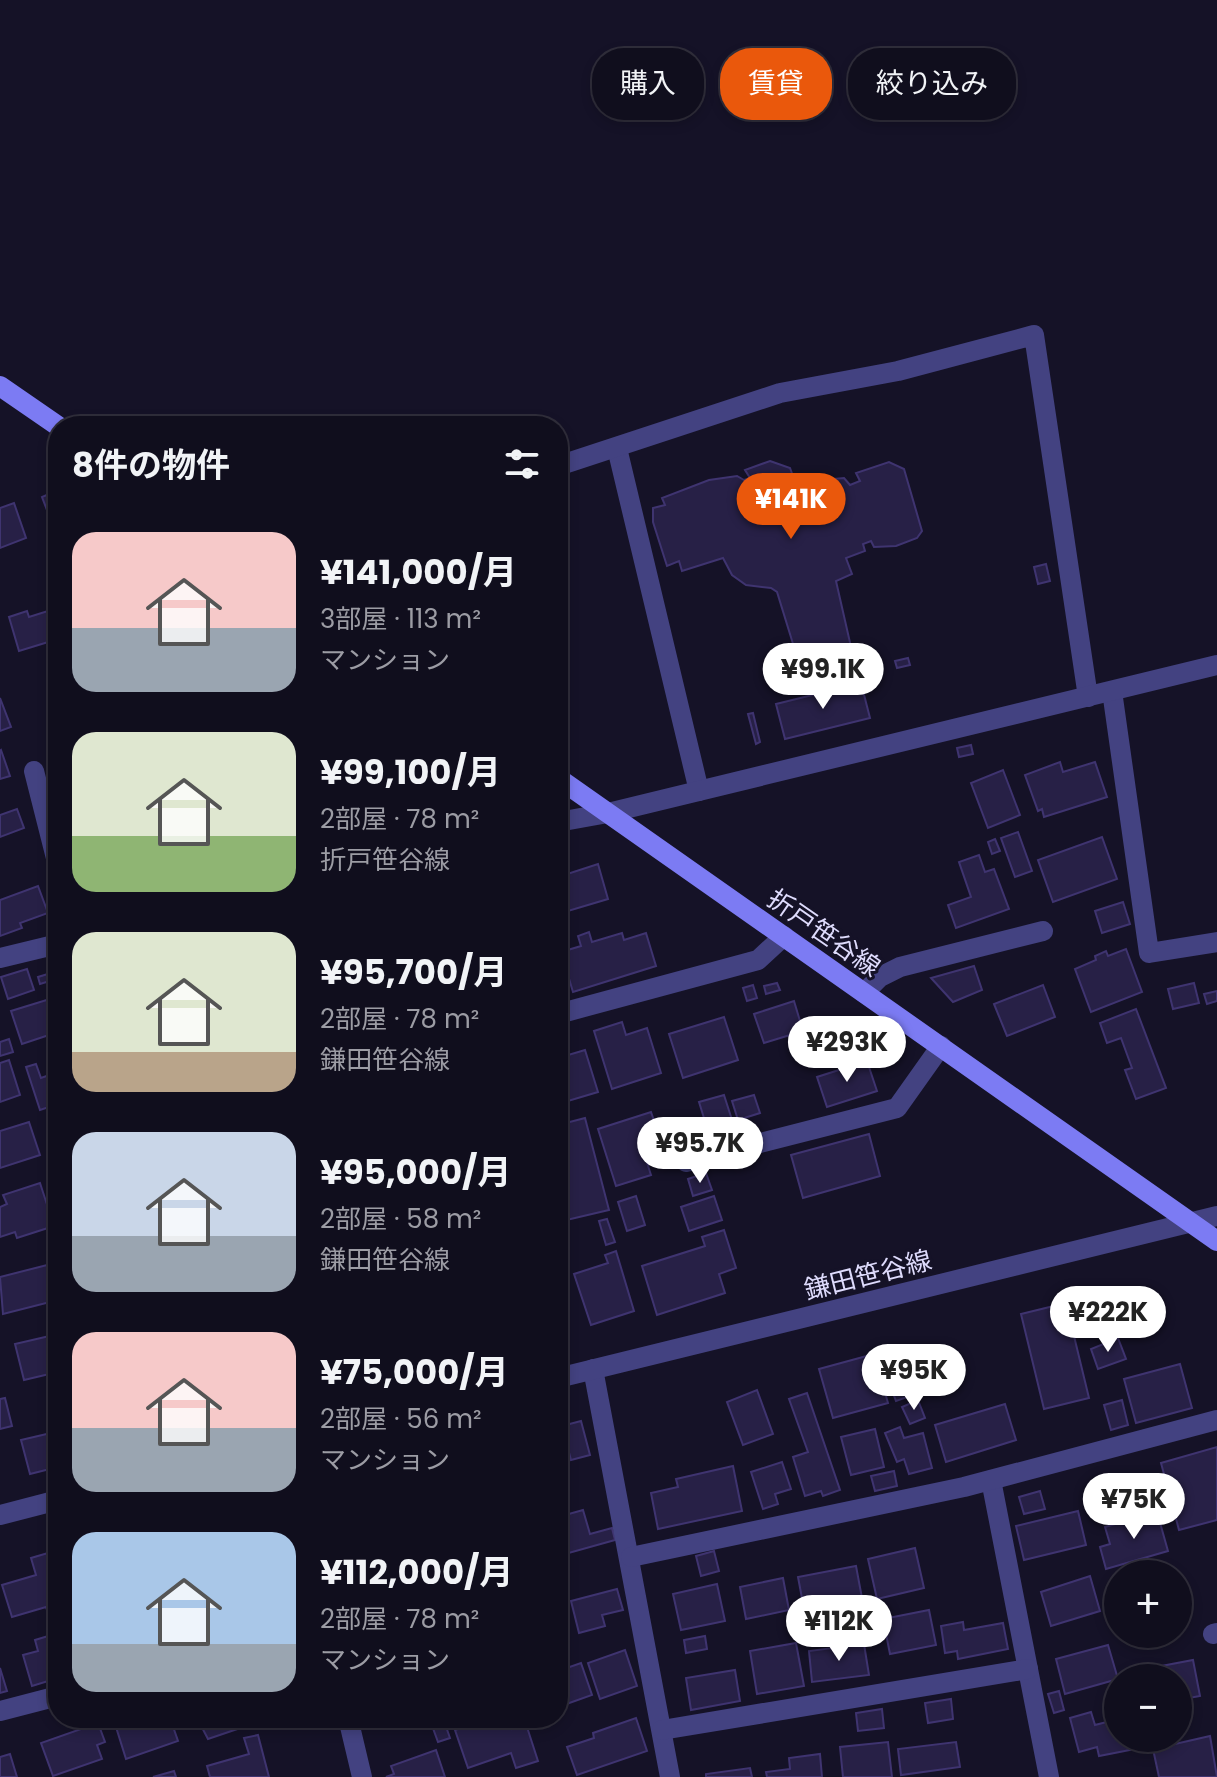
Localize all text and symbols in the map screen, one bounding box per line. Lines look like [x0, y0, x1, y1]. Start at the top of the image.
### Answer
chip: 購入 [592, 48, 704, 120]
chip: 賃貸 [720, 48, 832, 120]
chip: 絞り込み [848, 48, 1016, 120]
text: 8件の物件 [72, 441, 230, 489]
icon: filters [500, 442, 544, 486]
pin: ¥141K [735, 473, 847, 541]
text: ¥141K [755, 481, 827, 517]
text: ¥141,000/月 [320, 548, 517, 596]
icon: home [136, 564, 232, 660]
text: 3部屋 · 113 m² [320, 601, 481, 637]
text: マンション [320, 642, 450, 678]
pin: ¥99.1K [758, 643, 888, 711]
text: ¥99.1K [781, 651, 865, 687]
text: ¥99,100/月 [320, 748, 501, 796]
icon: home [136, 764, 232, 860]
text: 2部屋 · 78 m² [320, 801, 479, 837]
text: 折戸笹谷線 [320, 842, 450, 878]
street label: 折戸笹谷線 [760, 881, 888, 985]
text: ¥95,700/月 [320, 948, 508, 996]
icon: home [136, 964, 232, 1060]
text: 2部屋 · 78 m² [320, 1001, 479, 1037]
pin: ¥293K [791, 1016, 903, 1084]
text: ¥293K [806, 1024, 888, 1060]
text: 鎌田笹谷線 [320, 1042, 450, 1078]
pin: ¥95.7K [635, 1117, 765, 1185]
text: ¥95.7K [655, 1125, 745, 1161]
text: ¥95,000/月 [320, 1148, 512, 1196]
icon: home [136, 1164, 232, 1260]
text: 2部屋 · 58 m² [320, 1201, 481, 1237]
text: 鎌田笹谷線 [320, 1242, 450, 1278]
street label: 鎌田笹谷線 [801, 1242, 935, 1308]
pin: ¥222K [1052, 1286, 1164, 1354]
text: ¥222K [1068, 1294, 1148, 1330]
pin: ¥95K [867, 1344, 961, 1412]
text: ¥75,000/月 [320, 1348, 509, 1396]
text: ¥95K [880, 1352, 948, 1388]
icon: home [136, 1364, 232, 1460]
text: 2部屋 · 56 m² [320, 1401, 482, 1437]
text: マンション [320, 1442, 450, 1478]
pin: ¥75K [1087, 1473, 1181, 1541]
text: ¥75K [1101, 1481, 1167, 1517]
text: ¥112,000/月 [320, 1548, 513, 1596]
map controls [1104, 1560, 1192, 1752]
button: + [1104, 1560, 1192, 1648]
icon: home [136, 1564, 232, 1660]
pin: ¥112K [783, 1595, 895, 1663]
text: 2部屋 · 78 m² [320, 1601, 479, 1637]
text: ¥112K [804, 1603, 874, 1639]
text: マンション [320, 1642, 450, 1678]
button: − [1104, 1664, 1192, 1752]

